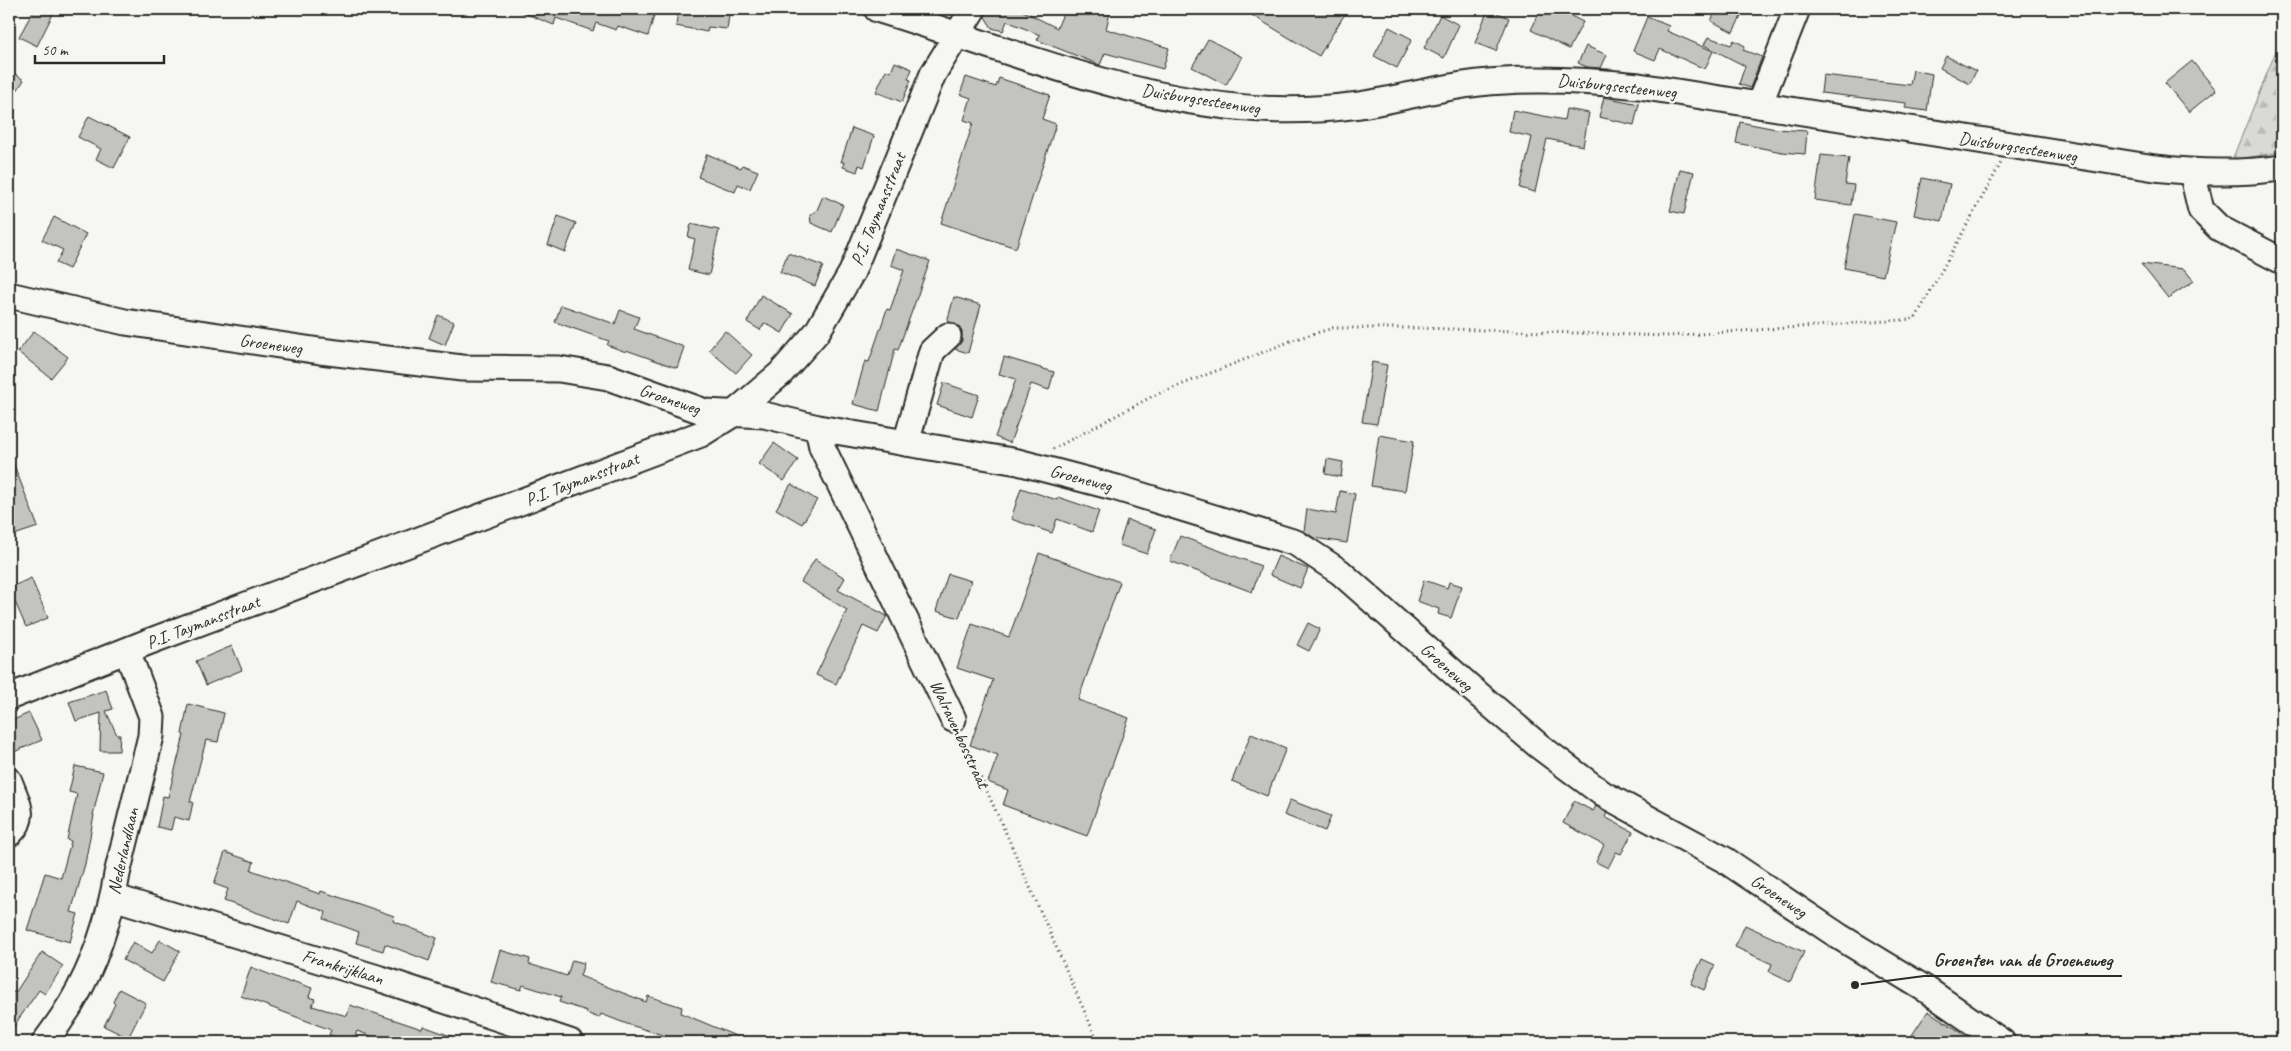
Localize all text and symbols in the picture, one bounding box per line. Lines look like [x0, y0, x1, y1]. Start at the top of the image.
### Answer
scale bar [35, 32, 164, 64]
text: 50 m [42, 41, 69, 60]
street label: Duisburgsesteenweg [1556, 69, 1679, 103]
street label: Duisburgsesteenweg [1140, 79, 1263, 119]
street label: Duisburgsesteenweg [1957, 127, 2080, 167]
street label: P.I. Taymansstraat [845, 148, 911, 269]
street label: Groeneweg [238, 329, 305, 359]
street label: Groeneweg [637, 378, 705, 420]
street label: P.I. Taymansstraat [522, 447, 644, 511]
street label: Groeneweg [1048, 459, 1116, 497]
street label: P.I. Taymansstraat [143, 590, 265, 654]
street label: Groeneweg [1416, 638, 1479, 697]
street label: Walravenbosstraat [925, 676, 996, 793]
street label: Nederlandlaan [102, 805, 144, 896]
street label: Groeneweg [1747, 869, 1813, 924]
callout: Groenten van de Groeneweg [1924, 942, 2122, 976]
street label: Frankrijklaan [300, 944, 387, 990]
text: Groenten van de Groeneweg [1934, 948, 2114, 972]

